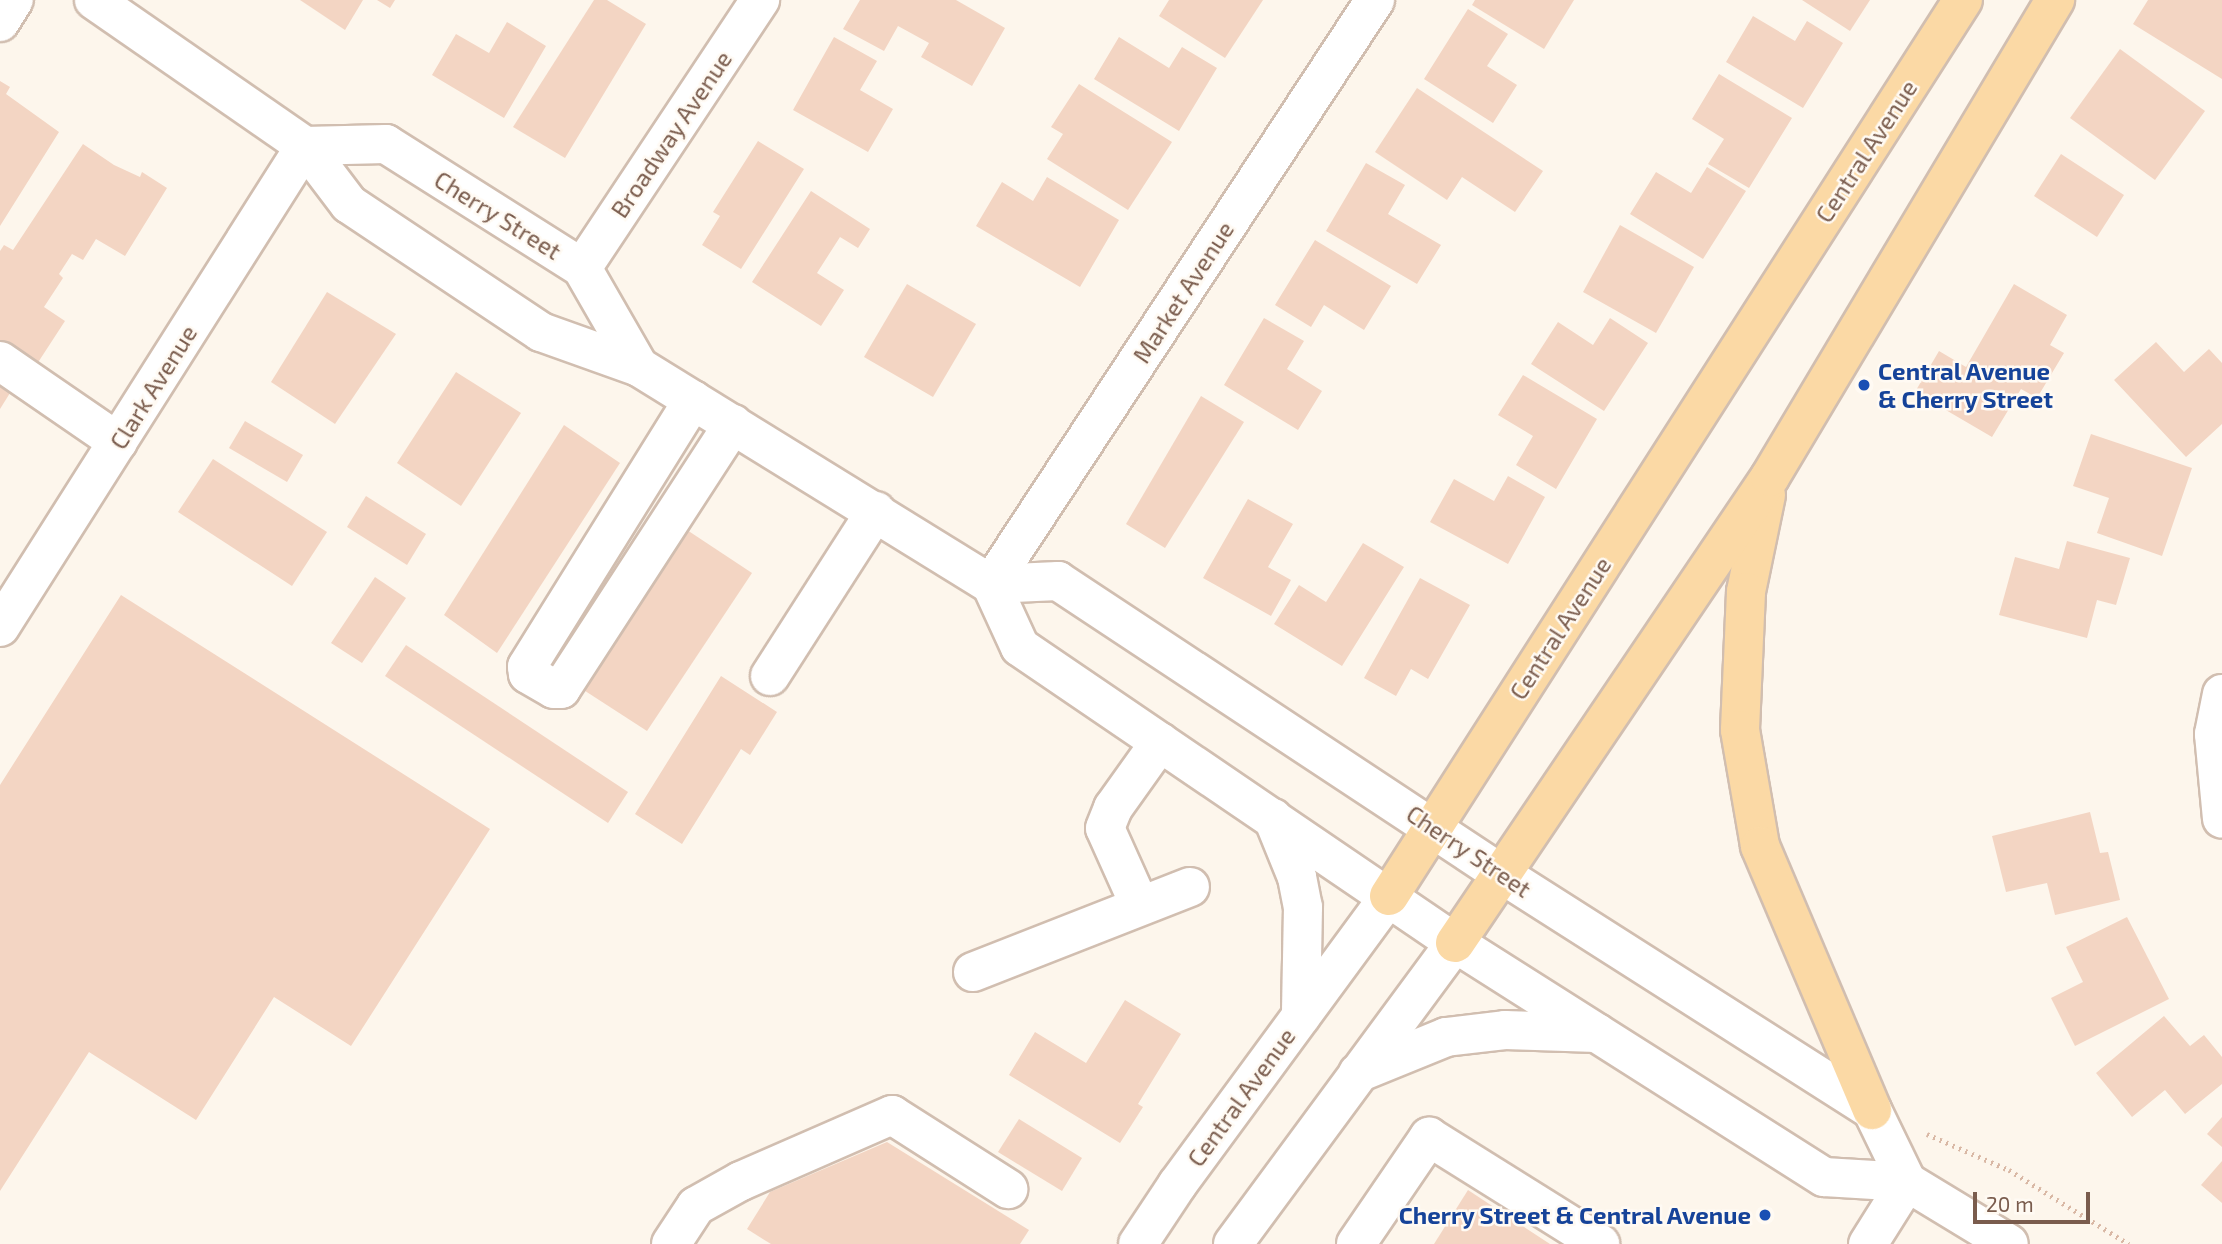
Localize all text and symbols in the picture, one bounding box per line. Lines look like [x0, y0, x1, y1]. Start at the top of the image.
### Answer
street label: Broadway Avenue [604, 45, 738, 223]
street label: Central Avenue [1809, 74, 1923, 228]
street label: Cherry Street [429, 165, 567, 265]
street label: Market Avenue [1126, 216, 1240, 368]
street label: Clark Avenue [103, 319, 203, 455]
place label: Central Avenue & Cherry Street [1878, 357, 2054, 413]
marker: Central Avenue & Cherry Street [1856, 377, 1872, 393]
street label: Central Avenue [1503, 551, 1617, 705]
street label: Cherry Street [1401, 799, 1537, 903]
street label: Central Avenue [1181, 1022, 1301, 1172]
scale bar [1977, 1178, 2094, 1222]
text: 20 m [1986, 1191, 2034, 1216]
place label: Cherry Street & Central Avenue [1397, 1201, 1751, 1229]
marker: Cherry Street & Central Avenue [1757, 1207, 1773, 1223]

